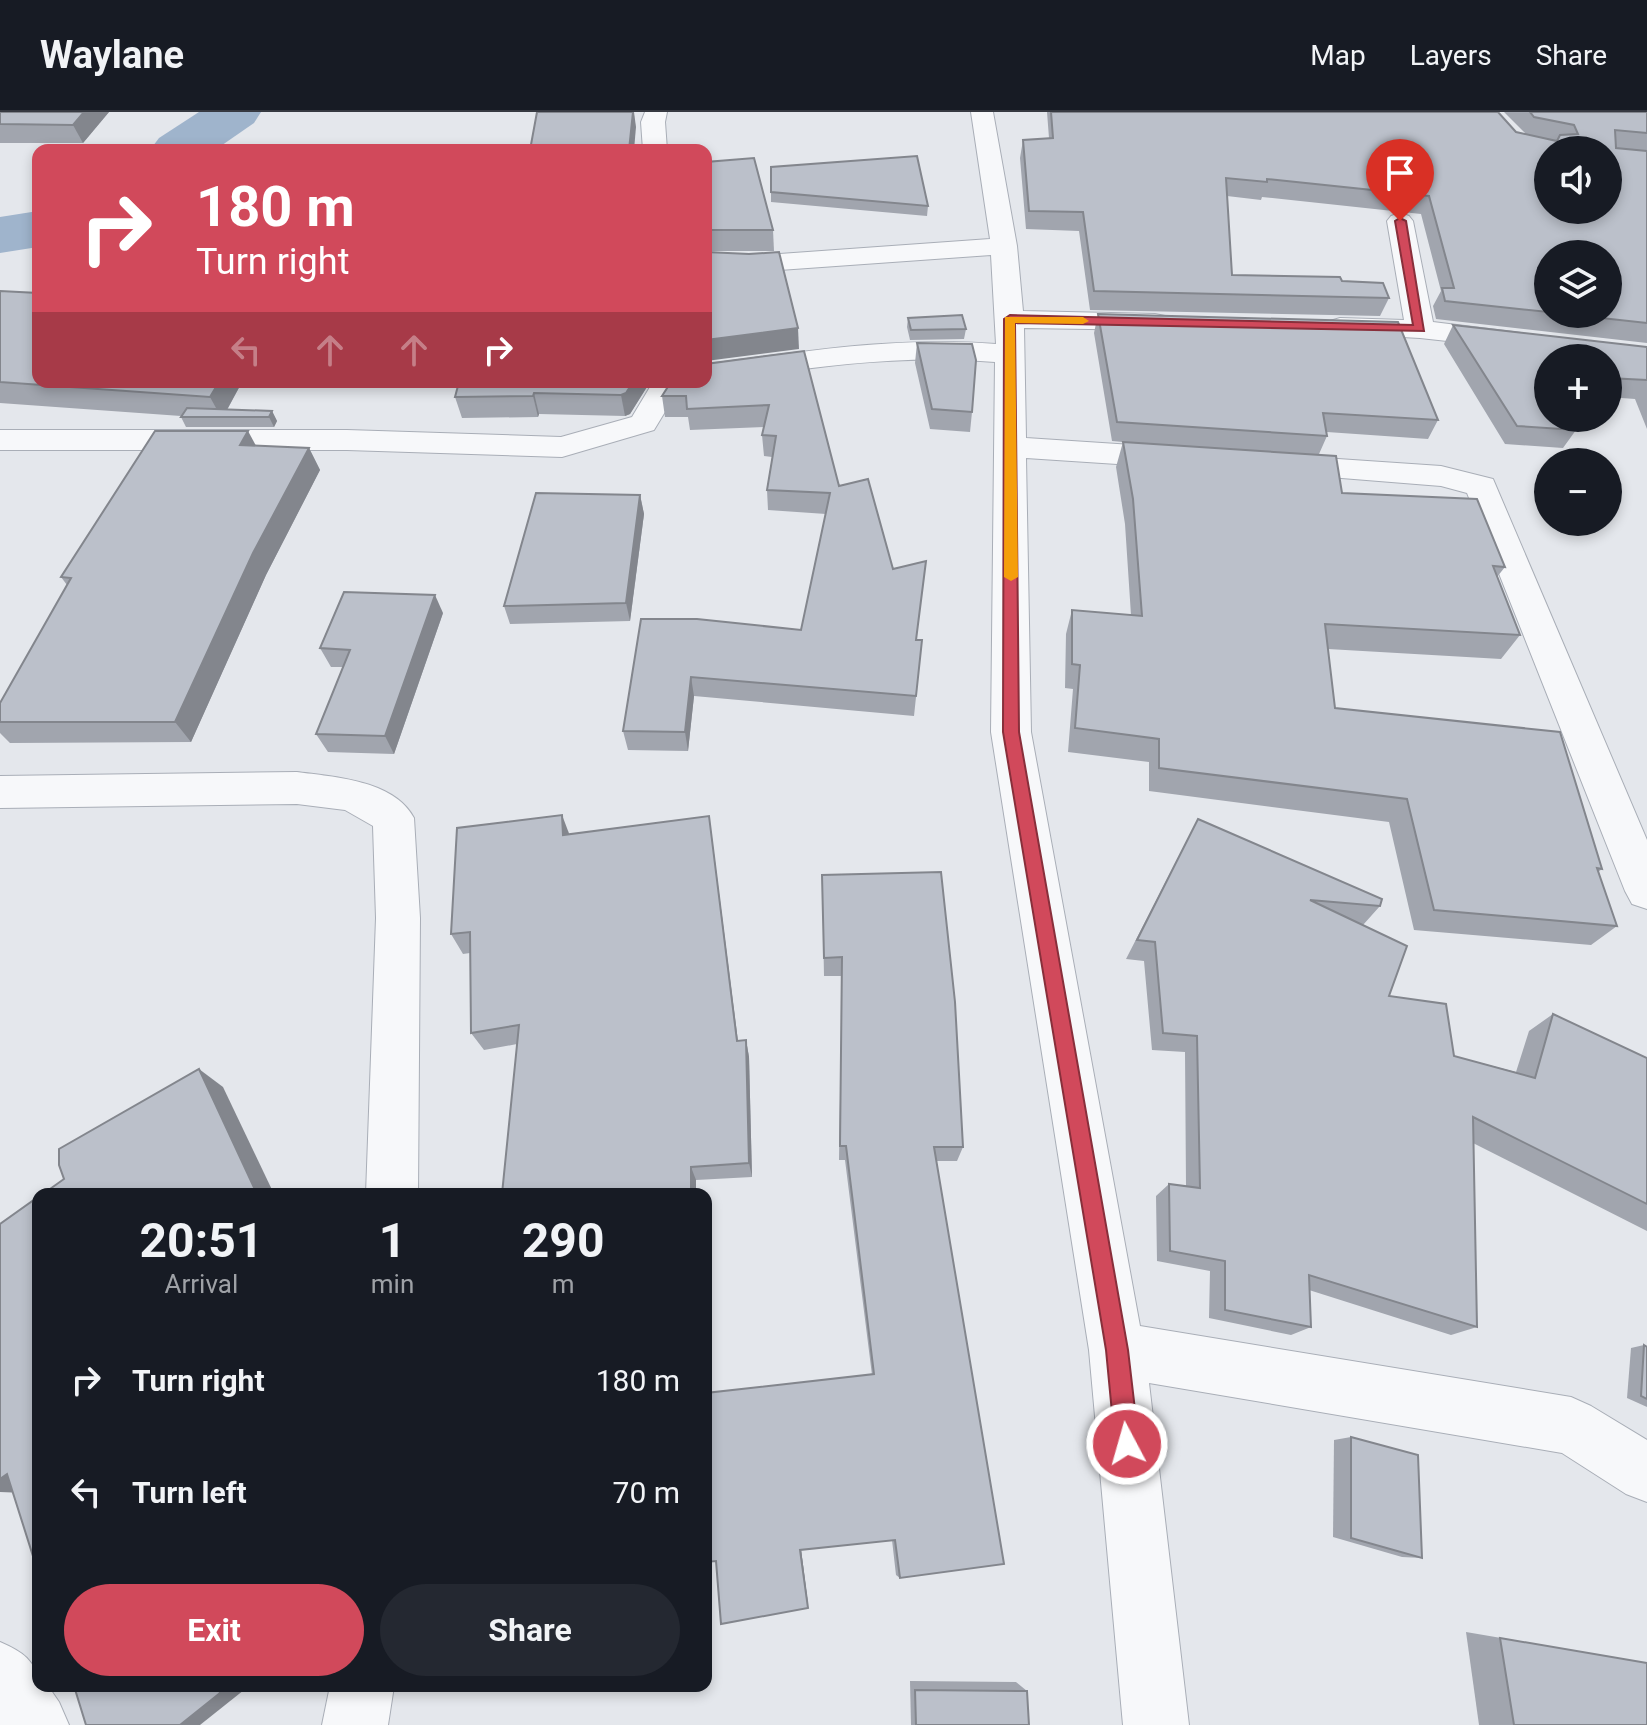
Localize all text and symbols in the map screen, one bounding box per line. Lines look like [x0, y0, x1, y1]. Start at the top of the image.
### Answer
text: Waylane [40, 33, 184, 77]
text: Map [1310, 39, 1366, 72]
text: Layers [1410, 39, 1492, 72]
text: Share [1536, 39, 1607, 72]
map controls [1534, 136, 1622, 536]
button: sound [1534, 136, 1622, 224]
pin [1366, 139, 1434, 221]
icon: arrive [1378, 151, 1422, 195]
text: 180 m [196, 174, 355, 240]
icon: right [64, 176, 168, 280]
button: layers [1534, 240, 1622, 328]
text: Turn right [196, 241, 349, 283]
icon: left [224, 328, 268, 372]
icon: ahead [308, 328, 352, 372]
icon: ahead [392, 328, 436, 372]
icon: right [476, 328, 520, 372]
button: + [1534, 344, 1622, 432]
button: − [1534, 448, 1622, 536]
text: 20:51 [140, 1212, 263, 1269]
text: 1 [379, 1212, 406, 1269]
text: 290 [522, 1212, 604, 1269]
text: Arrival [165, 1269, 238, 1299]
text: min [371, 1269, 414, 1299]
text: m [552, 1269, 575, 1299]
icon: right [64, 1358, 108, 1402]
text: Turn right [132, 1363, 265, 1398]
text: 180 m [596, 1363, 680, 1398]
position arrow [1085, 1402, 1169, 1486]
icon: left [64, 1470, 108, 1514]
text: Turn left [132, 1475, 247, 1510]
text: 70 m [613, 1475, 680, 1510]
button: Exit [64, 1584, 364, 1676]
button: Share [380, 1584, 680, 1676]

